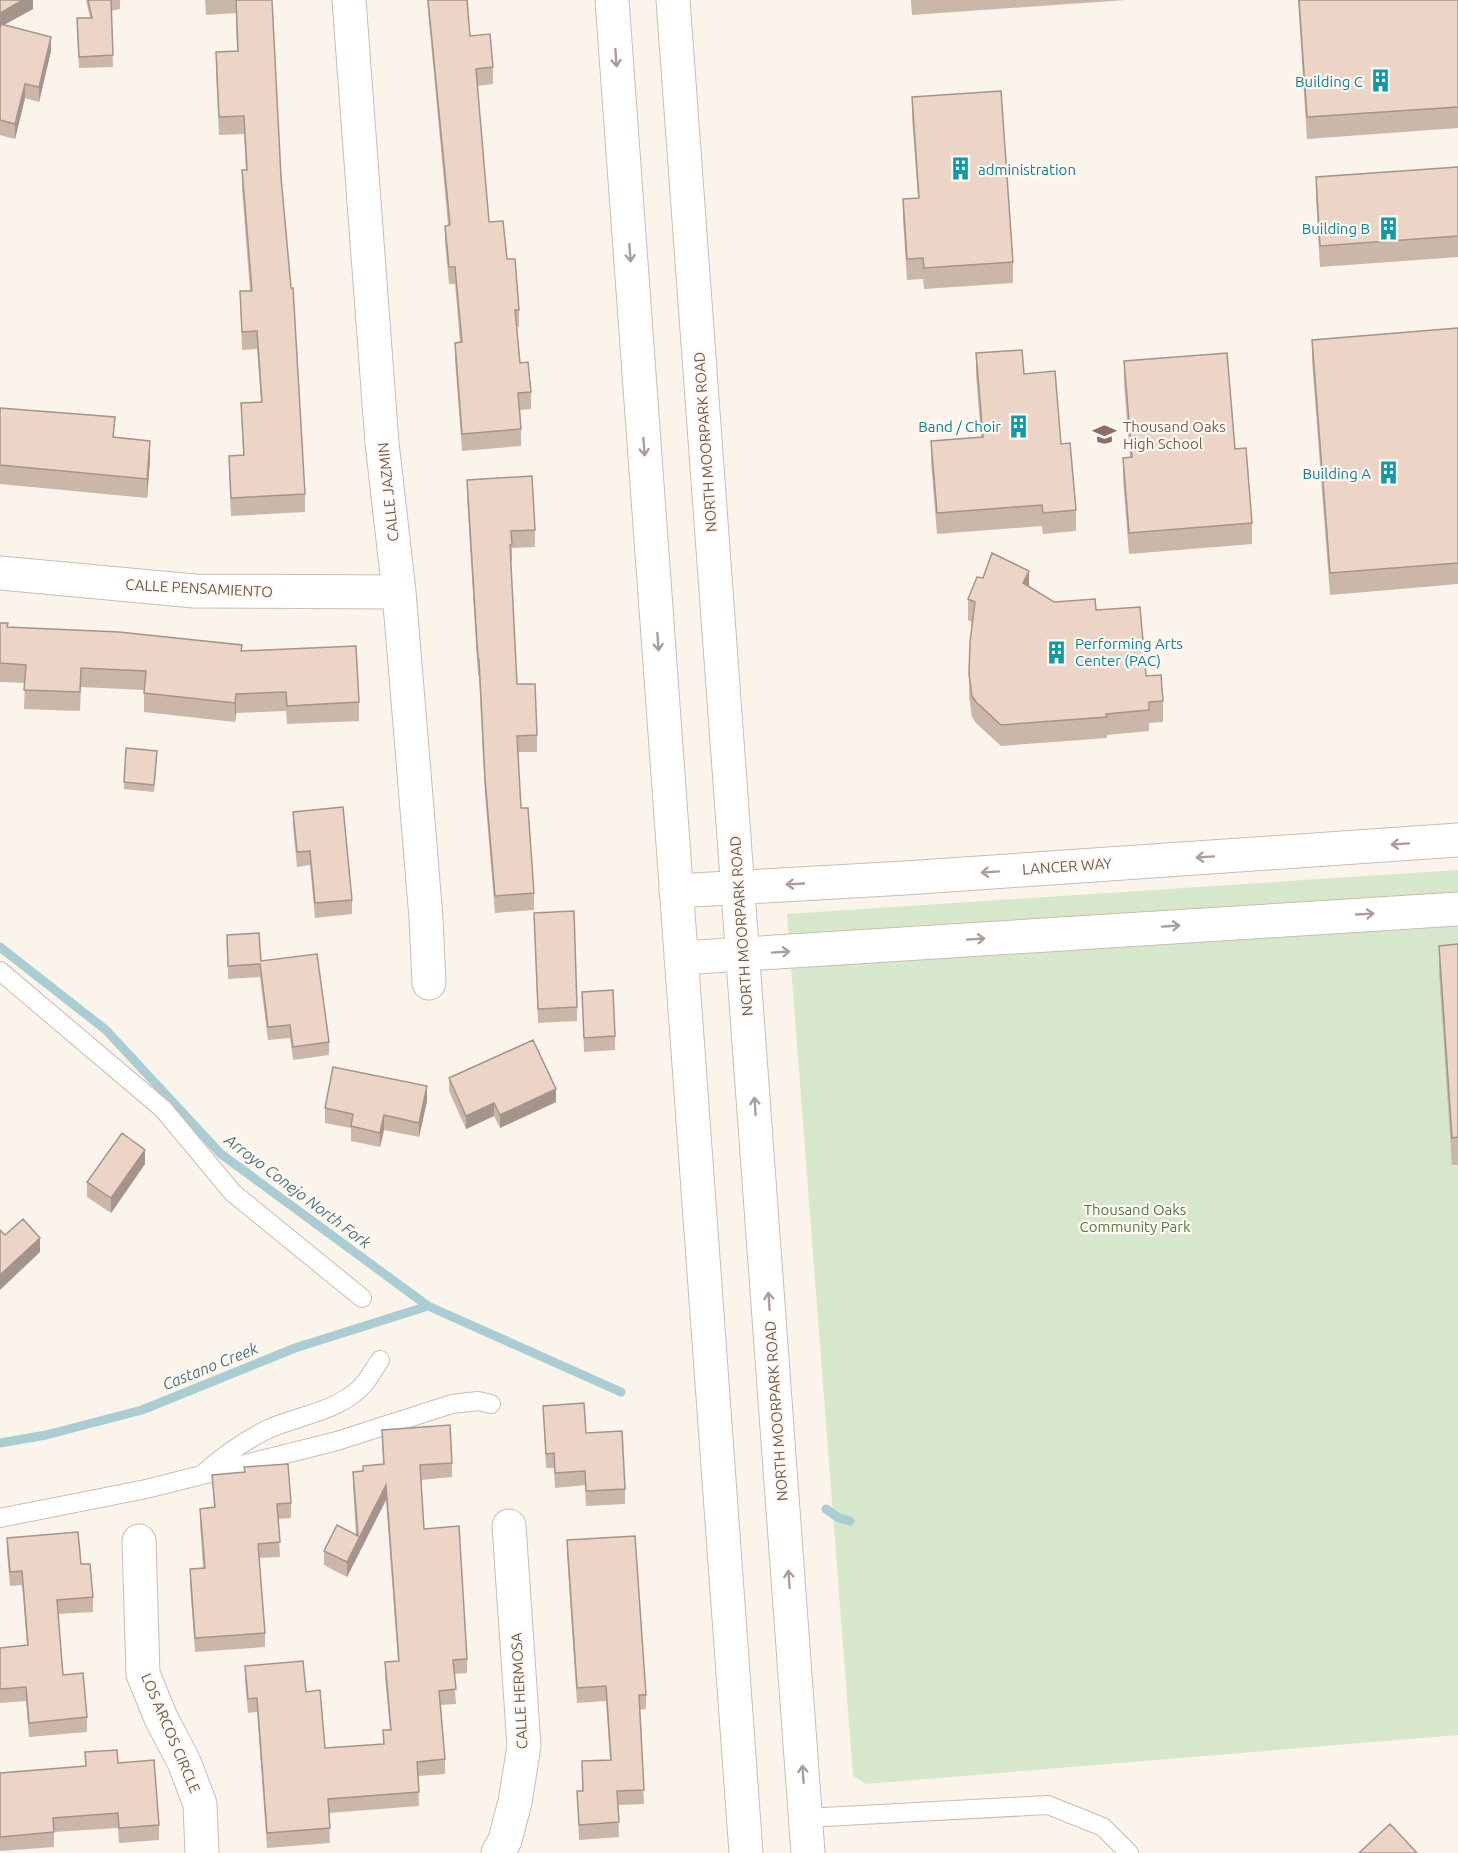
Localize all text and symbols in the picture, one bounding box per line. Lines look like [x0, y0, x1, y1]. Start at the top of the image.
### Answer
one-way arrow [611, 48, 622, 68]
building icon: Building C [1368, 68, 1394, 94]
place label: Building C [1295, 73, 1363, 90]
building icon: administration [947, 156, 973, 182]
place label: administration [978, 161, 1076, 178]
building icon: Building B [1375, 215, 1401, 241]
place label: Building B [1302, 220, 1370, 237]
one-way arrow [625, 242, 636, 262]
street label: NORTH MOORPARK ROAD [690, 351, 720, 533]
building icon: Band / Choir [1006, 413, 1032, 439]
place label: Band / Choir [918, 418, 1001, 435]
place label: Thousand Oaks High School [1123, 418, 1226, 452]
school or university icon: Thousand Oaks High School [1092, 422, 1118, 448]
one-way arrow [639, 437, 650, 457]
street label: CALLE JAZMIN [374, 441, 402, 543]
building icon: Building A [1376, 460, 1402, 486]
place label: Building A [1303, 465, 1371, 482]
street label: CALLE PENSAMIENTO [125, 576, 273, 600]
one-way arrow [653, 631, 664, 651]
place label: Performing Arts Center (PAC) [1075, 635, 1183, 669]
building icon: Performing Arts Center (PAC) [1044, 639, 1070, 665]
street label: NORTH MOORPARK ROAD [726, 835, 756, 1017]
one-way arrow [1390, 838, 1410, 849]
one-way arrow [1196, 851, 1216, 862]
street label: LANCER WAY [1022, 854, 1113, 878]
one-way arrow [980, 867, 1000, 878]
one-way arrow [785, 879, 805, 890]
one-way arrow [1355, 909, 1375, 920]
one-way arrow [1160, 920, 1180, 931]
one-way arrow [965, 933, 985, 944]
one-way arrow [771, 946, 791, 957]
one-way arrow [749, 1097, 760, 1117]
water label: Arroyo Conejo North Fork [221, 1130, 375, 1252]
park label: Thousand Oaks Community Park [1079, 1201, 1191, 1235]
one-way arrow [763, 1291, 774, 1311]
street label: NORTH MOORPARK ROAD [761, 1320, 791, 1502]
water label: Castano Creek [160, 1338, 261, 1393]
one-way arrow [783, 1570, 794, 1590]
street label: CALLE HERMOSA [507, 1632, 531, 1750]
street label: LOS ARCOS CIRCLE [138, 1671, 204, 1795]
one-way arrow [797, 1764, 808, 1784]

